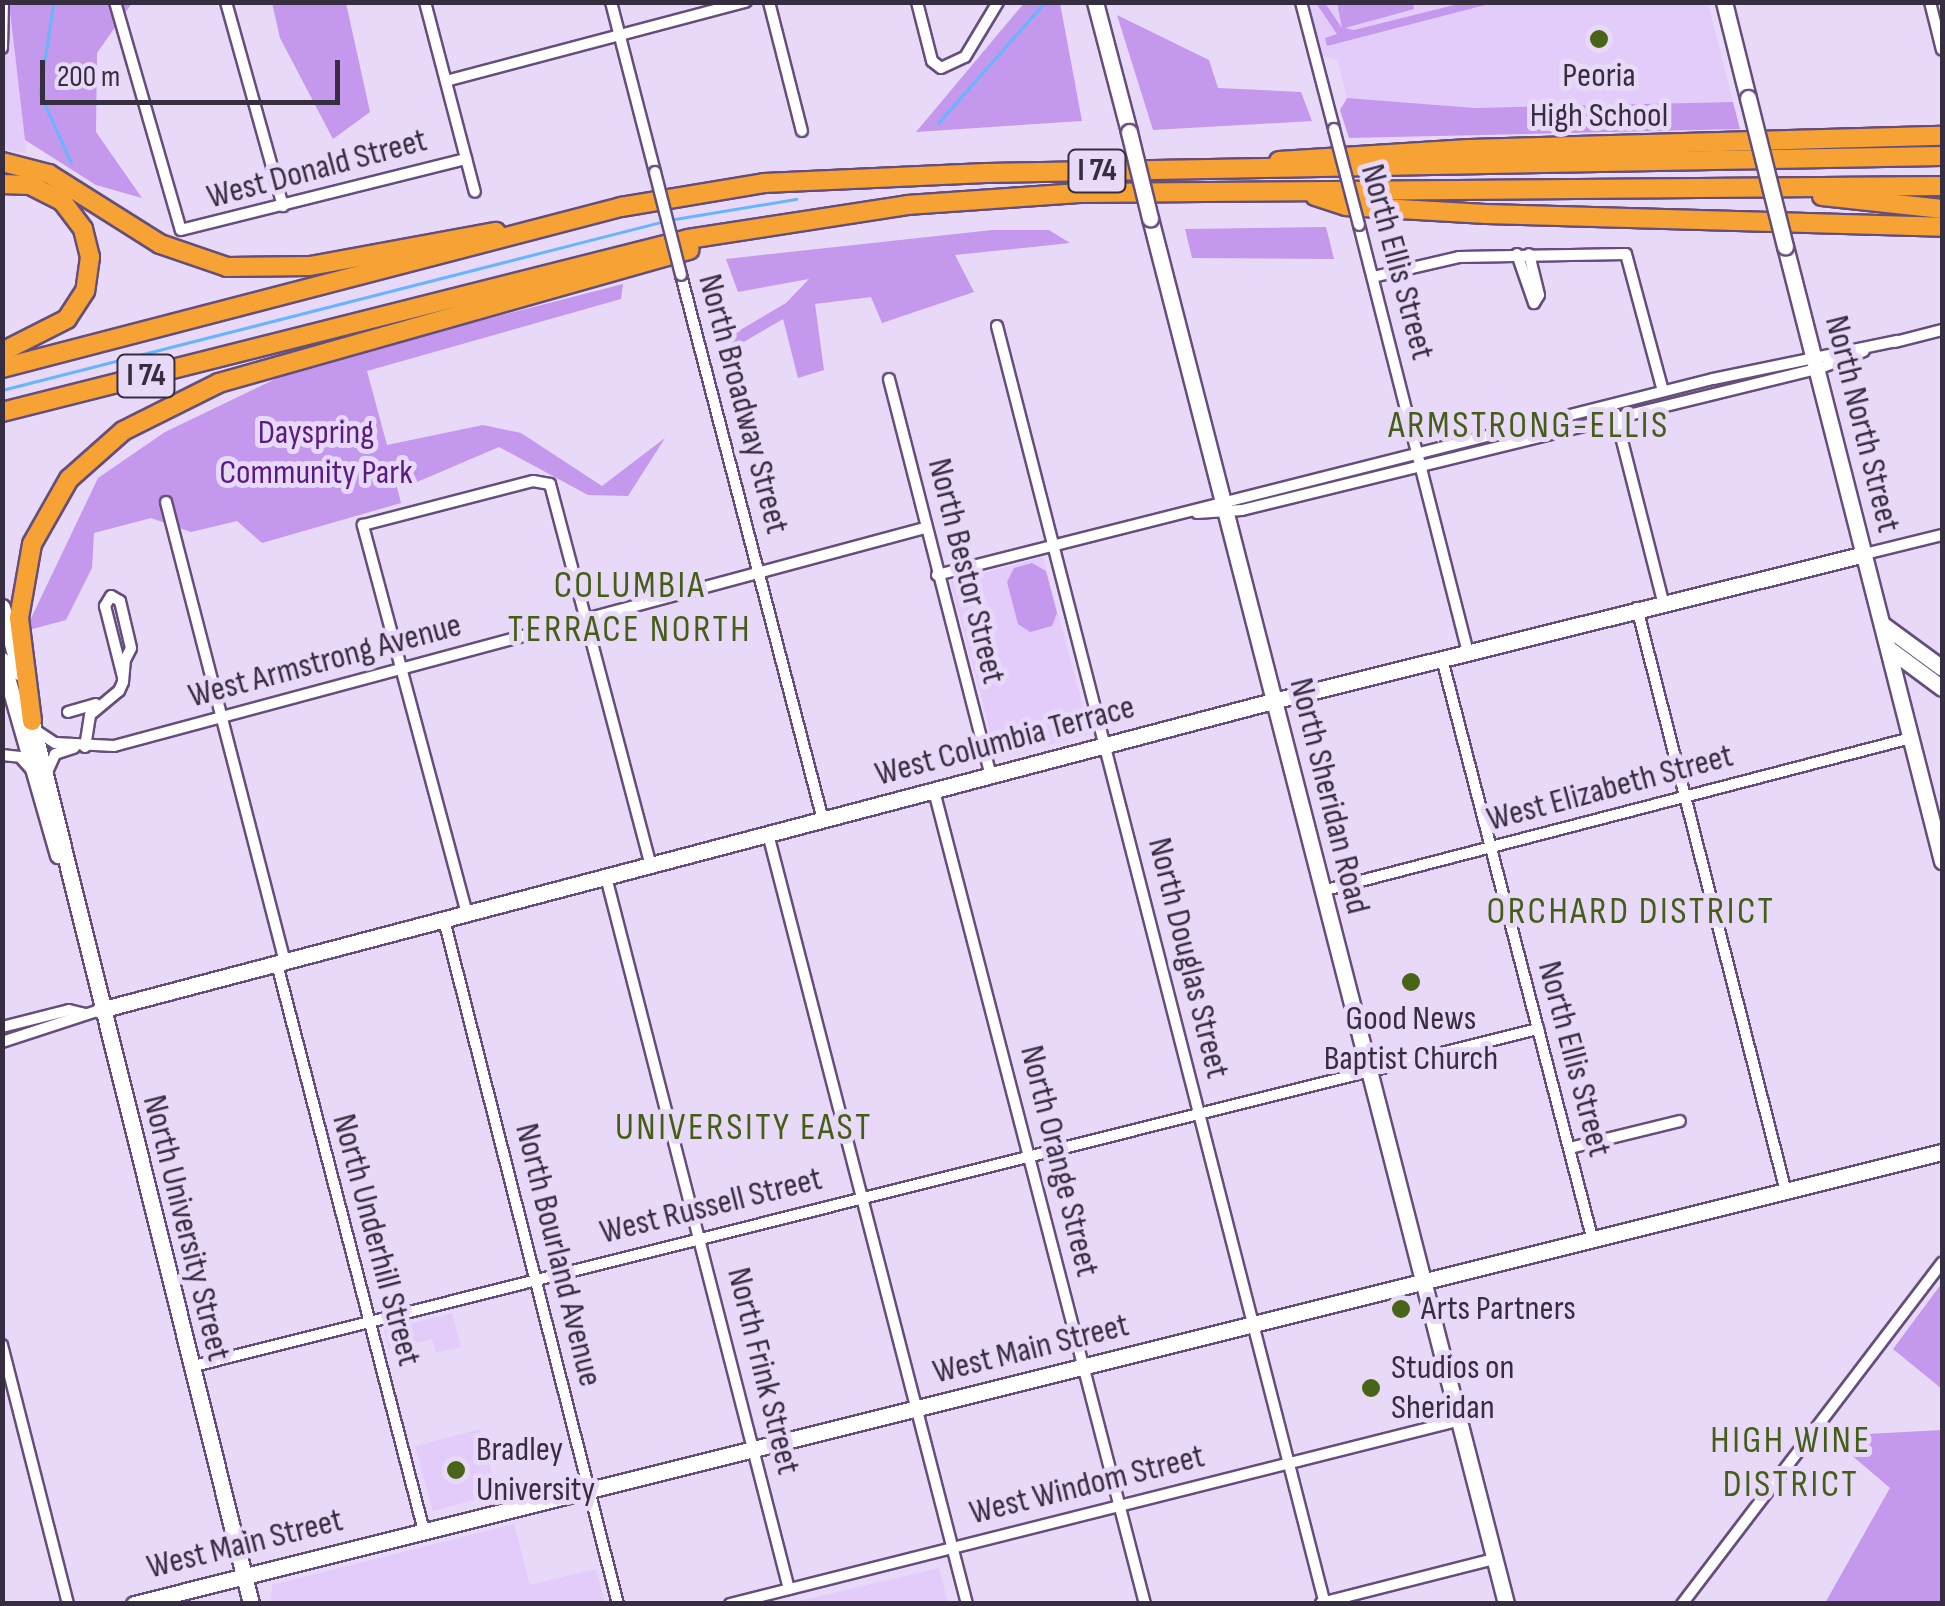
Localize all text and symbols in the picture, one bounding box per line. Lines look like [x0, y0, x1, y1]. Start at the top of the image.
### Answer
marker: Peoria High School [1588, 28, 1610, 50]
scale bar [45, 40, 345, 102]
place label: Peoria High School [1530, 55, 1668, 137]
text: 200 m [57, 59, 120, 95]
street label: West Donald Street [203, 119, 431, 219]
road number: I 74 [1067, 144, 1127, 198]
street label: North Ellis Street [1351, 160, 1443, 364]
street label: North Broadway Street [688, 270, 798, 538]
street label: North North Street [1815, 311, 1909, 537]
road number: I 74 [116, 349, 176, 403]
district label: ARMSTRONG-ELLIS [1388, 403, 1670, 449]
park label: Dayspring Community Park [219, 412, 413, 494]
street label: North Bestor Street [918, 454, 1014, 688]
district label: COLUMBIA TERRACE NORTH [508, 563, 752, 652]
street label: West Armstrong Avenue [184, 604, 466, 718]
street label: North Sheridan Road [1279, 674, 1379, 918]
street label: West Columbia Terrace [871, 686, 1139, 796]
street label: West Elizabeth Street [1482, 735, 1738, 841]
street label: North Douglas Street [1138, 833, 1238, 1083]
district label: ORCHARD DISTRICT [1487, 889, 1775, 935]
street label: North Ellis Street [1528, 957, 1620, 1161]
marker: Good News Baptist Church [1400, 971, 1422, 993]
place label: Good News Baptist Church [1324, 998, 1498, 1080]
street label: North Orange Street [1010, 1041, 1108, 1281]
street label: North University Street [133, 1091, 239, 1365]
district label: UNIVERSITY EAST [615, 1105, 873, 1151]
street label: North Underhill Street [322, 1109, 430, 1371]
street label: North Bourland Avenue [505, 1119, 611, 1391]
street label: West Russell Street [596, 1158, 826, 1254]
street label: North Frink Street [717, 1263, 809, 1479]
place label: Arts Partners [1421, 1288, 1576, 1330]
marker: Arts Partners [1390, 1298, 1412, 1320]
street label: West Main Street [929, 1304, 1133, 1394]
place label: Studios on Sheridan [1391, 1347, 1515, 1429]
marker: Studios on Sheridan [1360, 1377, 1382, 1399]
district label: HIGH WINE DISTRICT [1710, 1418, 1872, 1508]
place label: Bradley University [476, 1429, 595, 1511]
street label: West Windom Street [965, 1436, 1209, 1534]
marker: Bradley University [445, 1459, 467, 1481]
street label: West Main Street [143, 1499, 347, 1589]

